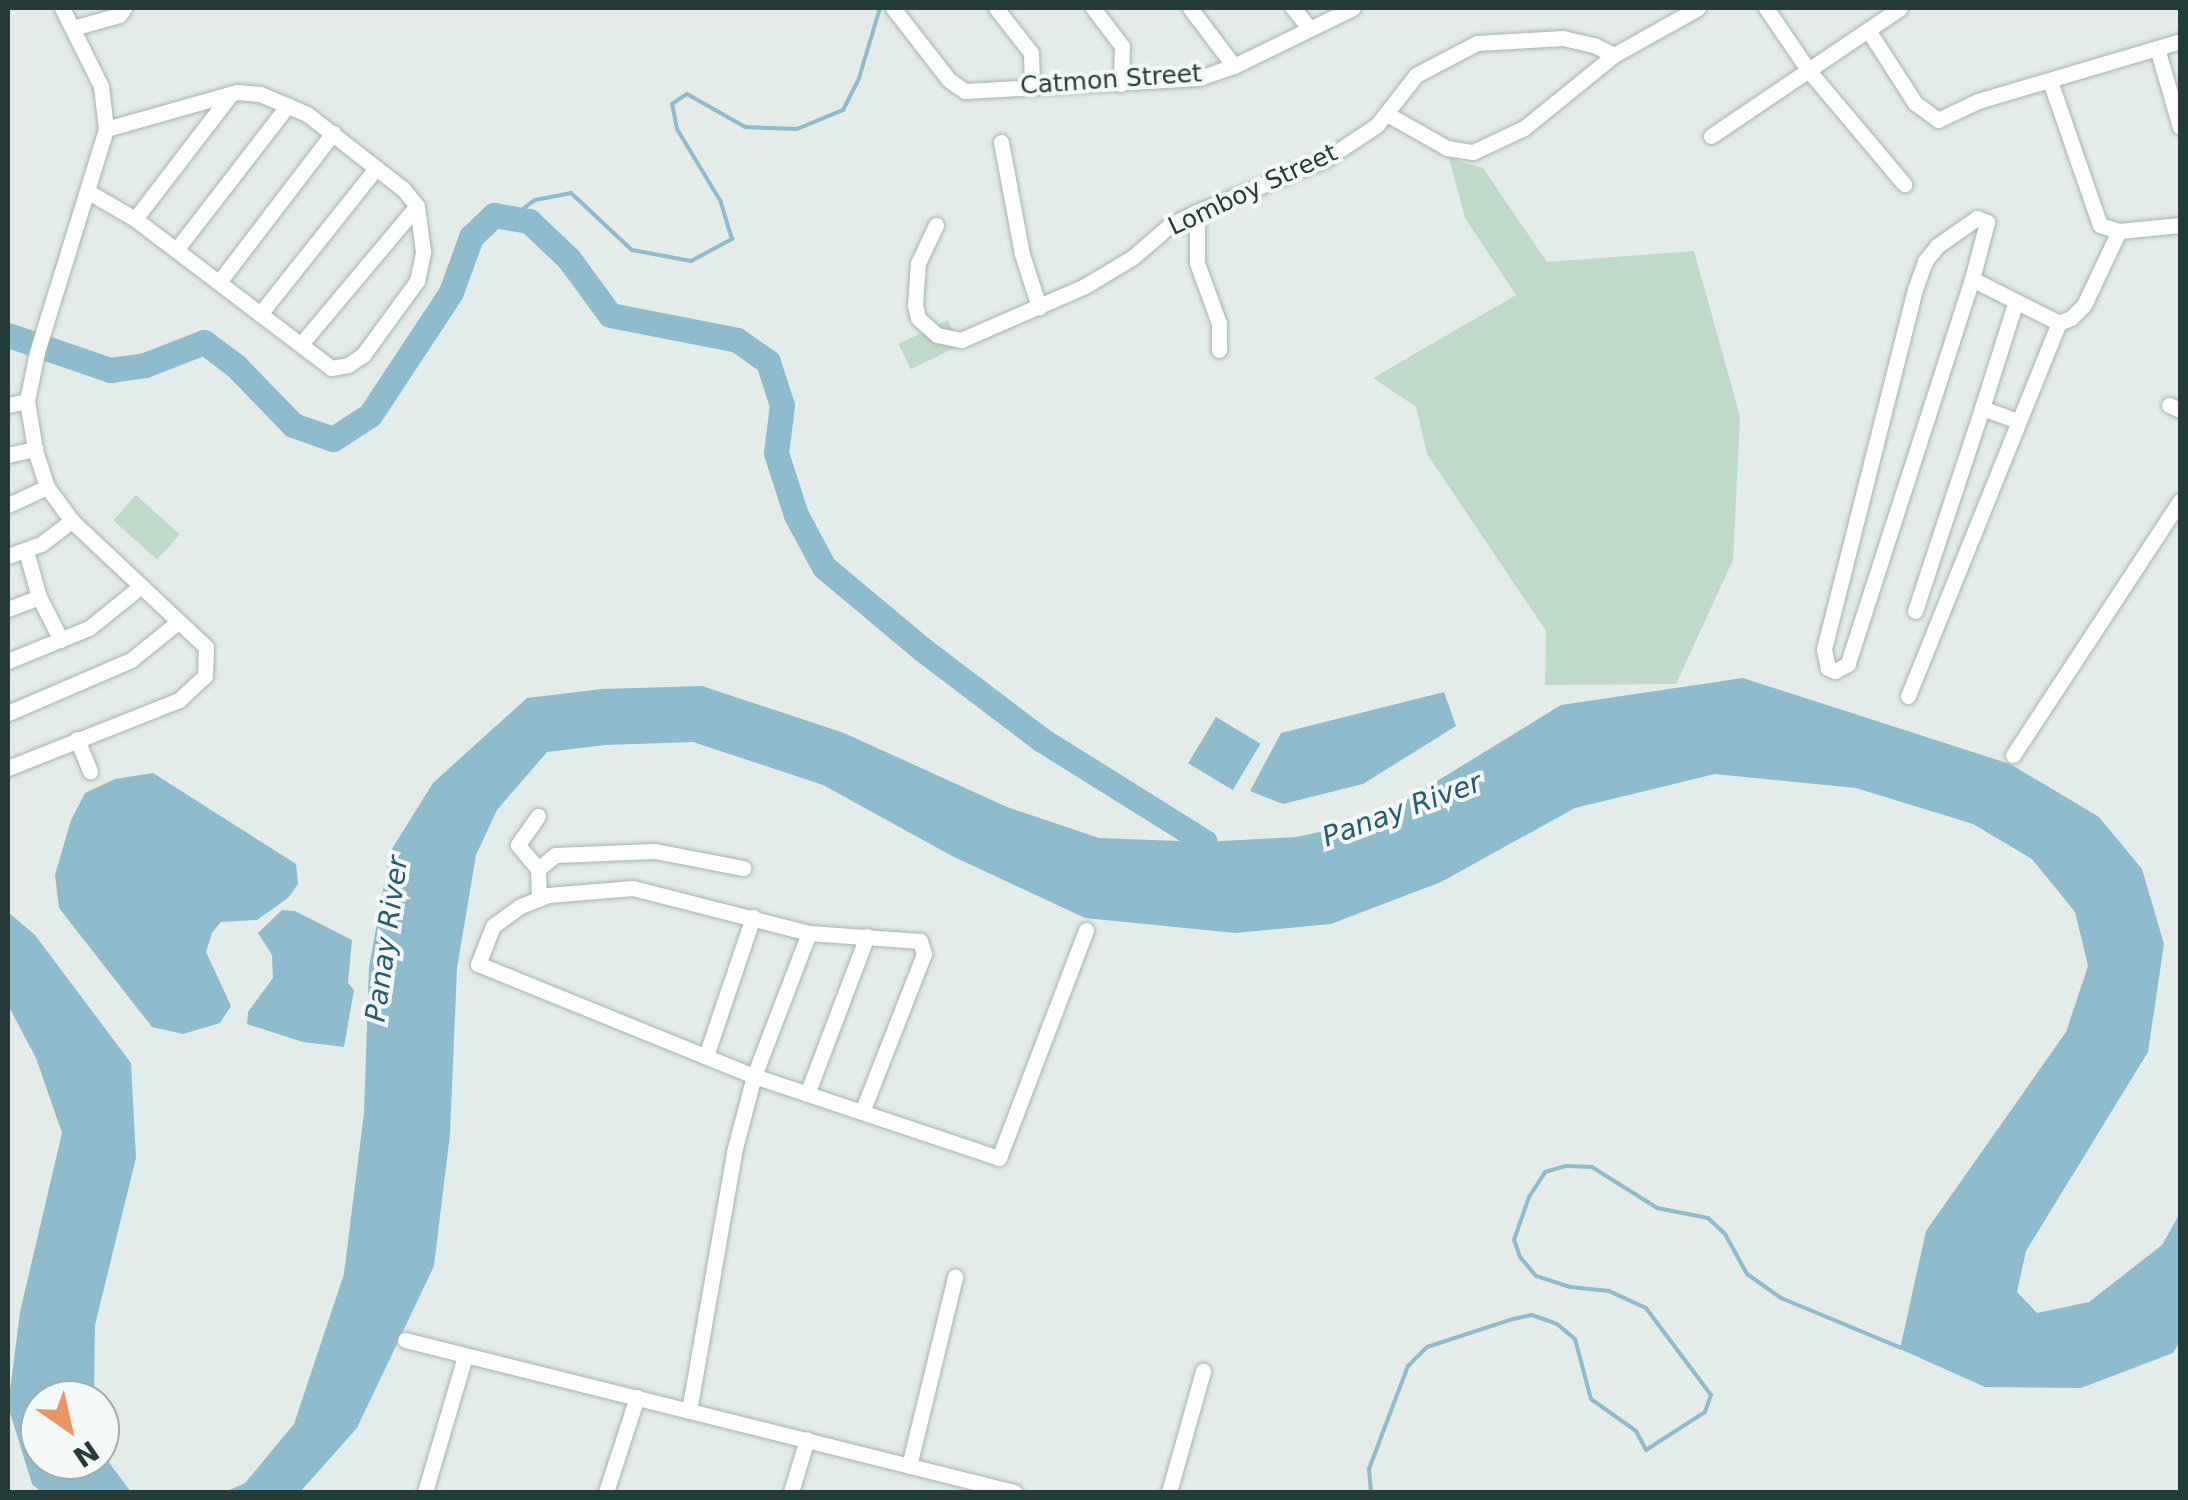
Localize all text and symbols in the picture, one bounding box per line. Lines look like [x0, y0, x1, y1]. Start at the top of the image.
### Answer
street label: Catmon Street [1019, 59, 1203, 101]
street label: Lomboy Street [1164, 138, 1342, 242]
water label: Panay River [1318, 766, 1486, 854]
water label: Panay River [359, 854, 415, 1024]
north arrow [20, 1380, 120, 1480]
text: N [67, 1433, 105, 1474]

